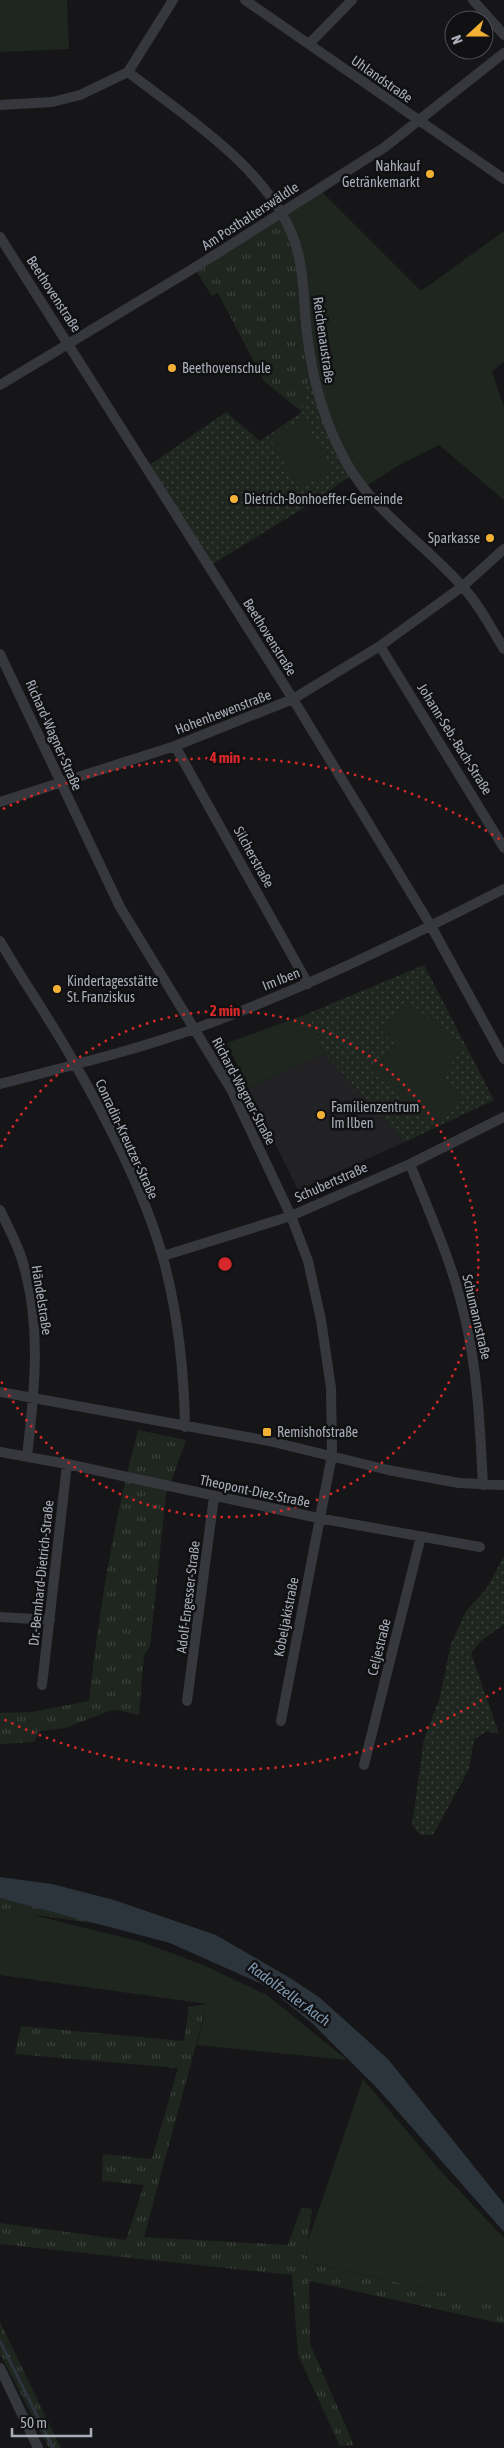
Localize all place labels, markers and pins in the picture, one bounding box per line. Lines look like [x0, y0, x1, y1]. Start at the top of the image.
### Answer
place label: Nahkauf Getränkemarkt [342, 158, 420, 190]
marker: Nahkauf Getränkemarkt [424, 168, 436, 180]
place label: Beethovenschule [182, 360, 271, 376]
marker: Beethovenschule [166, 362, 178, 374]
place label: Dietrich-Bonhoeffer-Gemeinde [244, 491, 403, 507]
marker: Dietrich-Bonhoeffer-Gemeinde [228, 493, 240, 505]
place label: Sparkasse [428, 530, 480, 546]
marker: Sparkasse [484, 532, 496, 544]
place label: Kindertagesstätte St. Franziskus [67, 973, 158, 1005]
marker: Kindertagesstätte St. Franziskus [51, 983, 63, 995]
place label: Familienzentrum Im Ilben [331, 1099, 419, 1131]
marker: Familienzentrum Im Ilben [315, 1109, 327, 1121]
centre of rings [216, 1255, 234, 1273]
place label: Remishofstraße [277, 1424, 358, 1440]
marker: Remishofstraße [261, 1426, 273, 1438]

